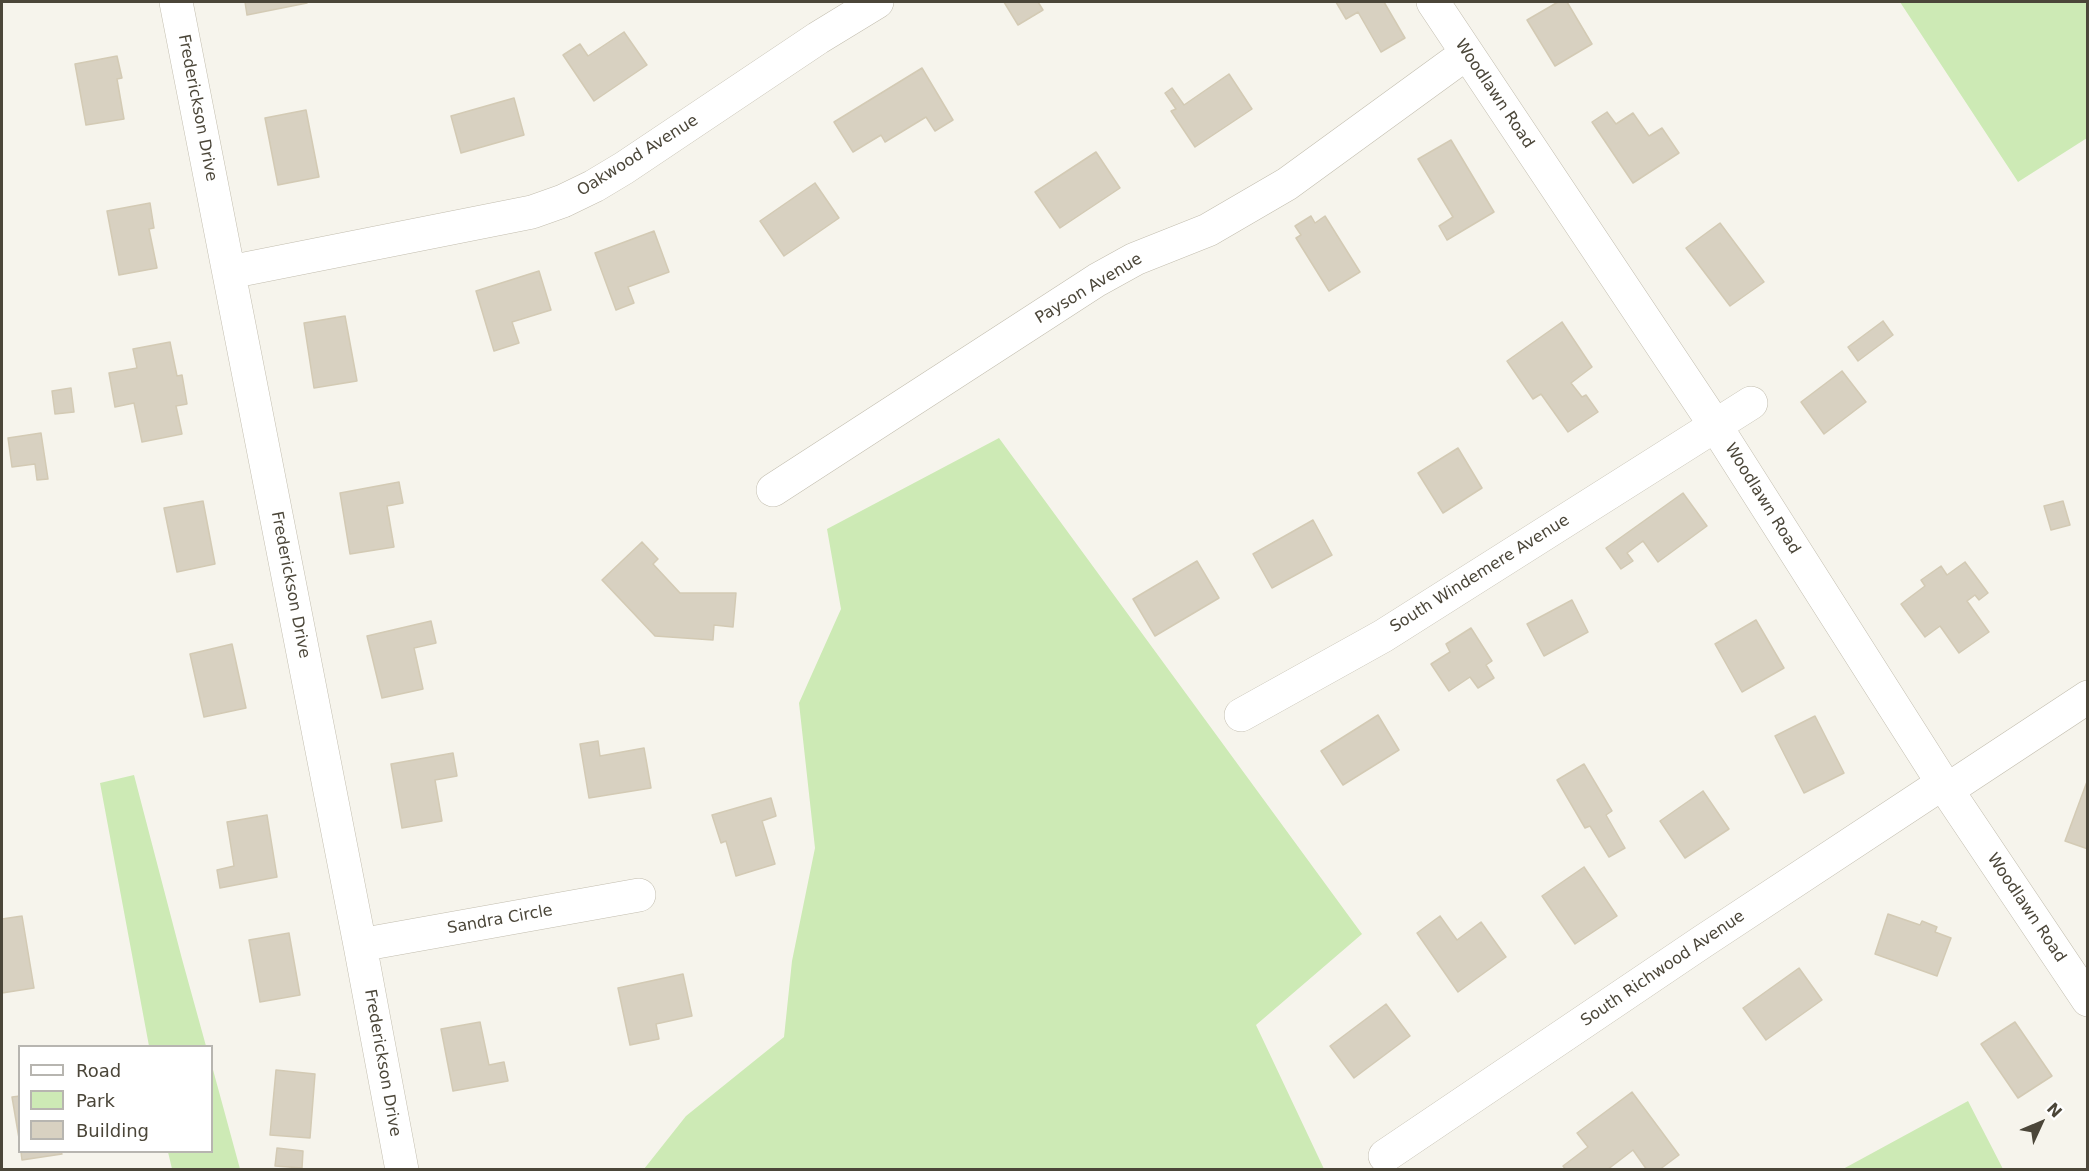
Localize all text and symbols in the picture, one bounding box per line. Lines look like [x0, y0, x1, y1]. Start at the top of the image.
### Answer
street label: Frederickson Drive [173, 33, 221, 183]
street label: Woodlawn Road [1450, 36, 1538, 152]
street label: Oakwood Avenue [574, 111, 702, 201]
street label: Payson Avenue [1032, 250, 1146, 328]
street label: Woodlawn Road [1720, 440, 1804, 558]
street label: Frederickson Drive [266, 510, 314, 660]
street label: South Windemere Avenue [1387, 511, 1573, 637]
street label: Woodlawn Road [1982, 850, 2070, 966]
street label: Sandra Circle [446, 901, 554, 939]
street label: South Richwood Avenue [1577, 907, 1749, 1031]
street label: Frederickson Drive [360, 988, 404, 1138]
legend [18, 1045, 213, 1153]
text: Road [76, 1060, 121, 1081]
text: Park [76, 1090, 115, 1111]
north arrow [2011, 1093, 2071, 1153]
text: N [2043, 1099, 2066, 1122]
text: Building [76, 1120, 149, 1141]

